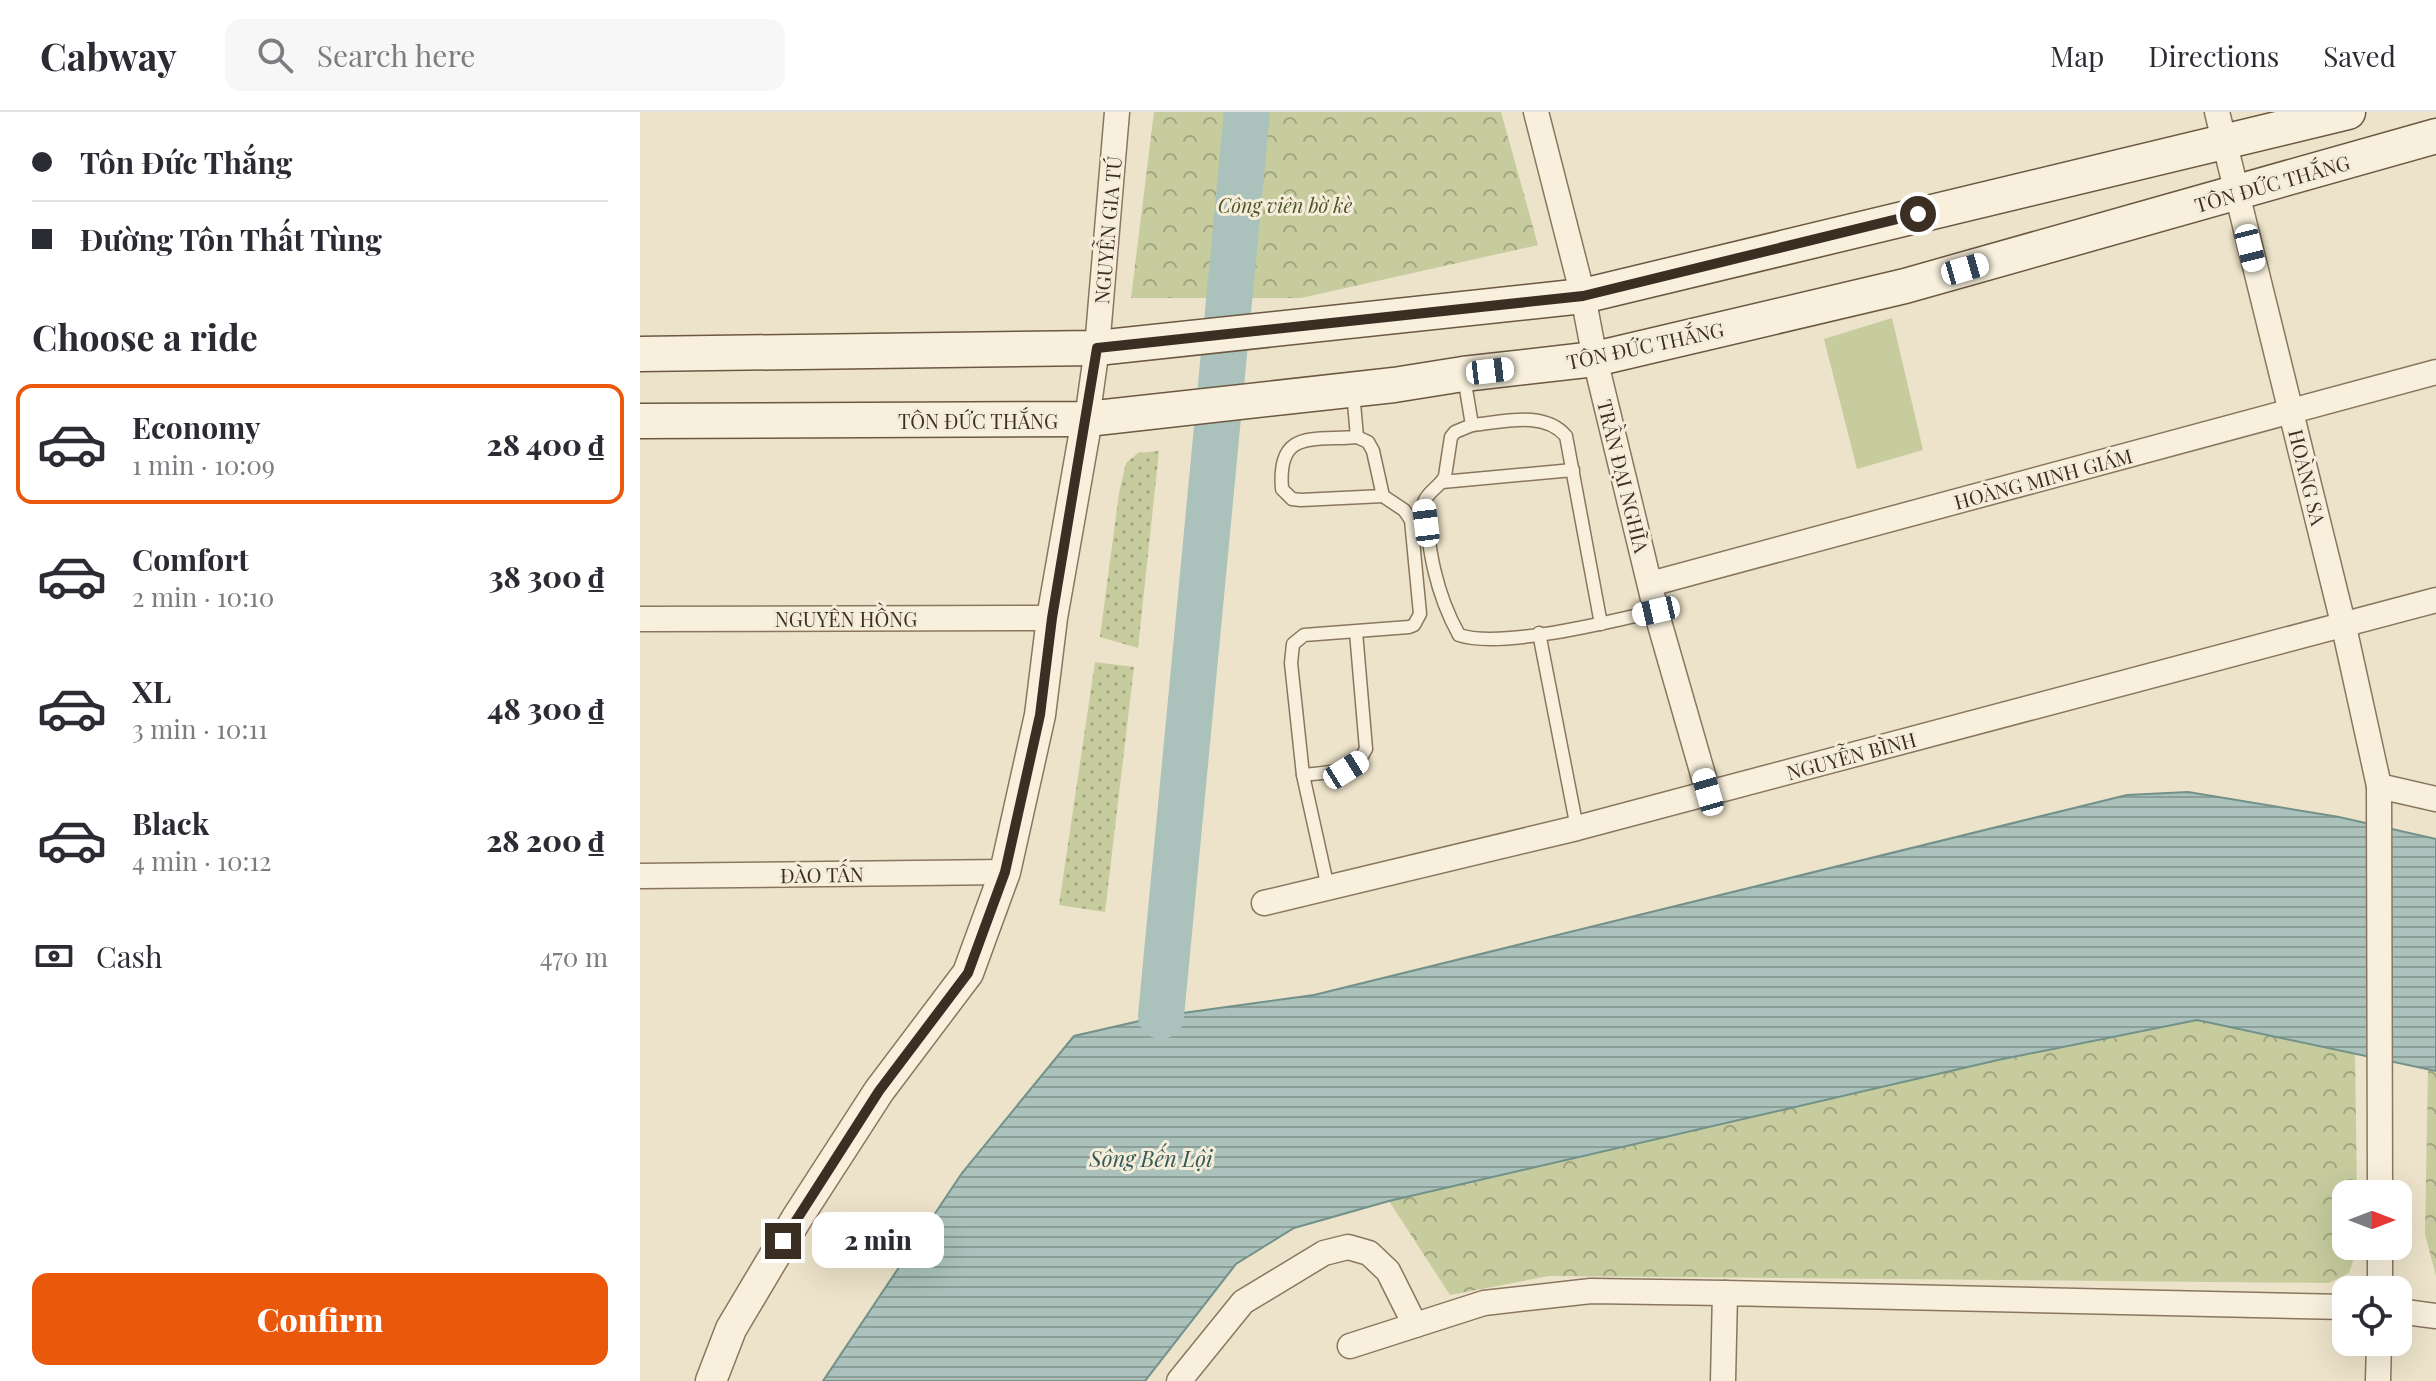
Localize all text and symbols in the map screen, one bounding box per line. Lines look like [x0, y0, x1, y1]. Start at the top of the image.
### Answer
search box [225, 19, 785, 91]
text: Cabway [40, 30, 177, 81]
icon: search [253, 33, 297, 77]
text: Search here [317, 35, 475, 75]
text: Map [2050, 37, 2104, 74]
text: Directions [2148, 37, 2279, 74]
text: Saved [2323, 37, 2396, 74]
text: Tôn Đức Thắng [80, 142, 292, 182]
street label: TÔN ĐỨC THẮNG [2191, 147, 2353, 218]
street label: NGUYỄN GIA TÚ [1086, 154, 1127, 305]
park label: Công viên bờ kè [1218, 191, 1353, 218]
route start [1900, 196, 1936, 232]
text: Đường Tôn Thất Tùng [80, 219, 382, 259]
car [2233, 222, 2267, 274]
car [1939, 251, 1991, 287]
text: Choose a ride [32, 312, 258, 360]
street label: TÔN ĐỨC THẮNG [1564, 314, 1726, 375]
car [1465, 356, 1515, 386]
street label: TRẦN ĐẠI NGHĨA [1592, 396, 1659, 556]
street label: TÔN ĐỨC THẮNG [898, 406, 1058, 434]
text: Economy [132, 407, 261, 447]
icon: car [36, 408, 108, 480]
text: 28 400 ₫ [487, 424, 604, 464]
street label: HOÀNG SA [2283, 426, 2333, 528]
street label: HOÀNG MINH GIÁM [1951, 441, 2135, 515]
text: 1 min · 10:09 [132, 447, 275, 482]
car [1411, 498, 1441, 548]
text: Comfort [132, 539, 249, 579]
icon: car [36, 540, 108, 612]
text: 38 300 ₫ [488, 556, 604, 596]
text: 2 min · 10:10 [132, 579, 274, 614]
car [1630, 594, 1682, 628]
street label: NGUYÊN HỒNG [775, 602, 917, 632]
text: XL [132, 671, 171, 711]
icon: car [36, 672, 108, 744]
text: 48 300 ₫ [487, 688, 604, 728]
text: 3 min · 10:11 [132, 711, 268, 746]
street label: NGUYỄN BÌNH [1783, 724, 1919, 785]
car [1319, 747, 1373, 793]
car [1690, 766, 1726, 818]
text: Black [132, 803, 209, 843]
icon: car [36, 804, 108, 876]
text: 28 200 ₫ [486, 820, 604, 860]
text: 4 min · 10:12 [132, 843, 272, 878]
street label: ĐÀO TẤN [780, 857, 864, 888]
icon: cash [32, 934, 76, 978]
text: Cash [96, 936, 163, 976]
text: 470 m [540, 939, 608, 974]
water label: Sông Bến Lội [1088, 1142, 1213, 1173]
north arrow [2332, 1180, 2412, 1260]
map controls [2332, 1180, 2412, 1356]
callout: 2 min [811, 1213, 943, 1269]
text: 2 min [844, 1222, 912, 1257]
route end [765, 1223, 801, 1259]
button: Confirm [32, 1273, 608, 1365]
button: locate [2332, 1276, 2412, 1356]

